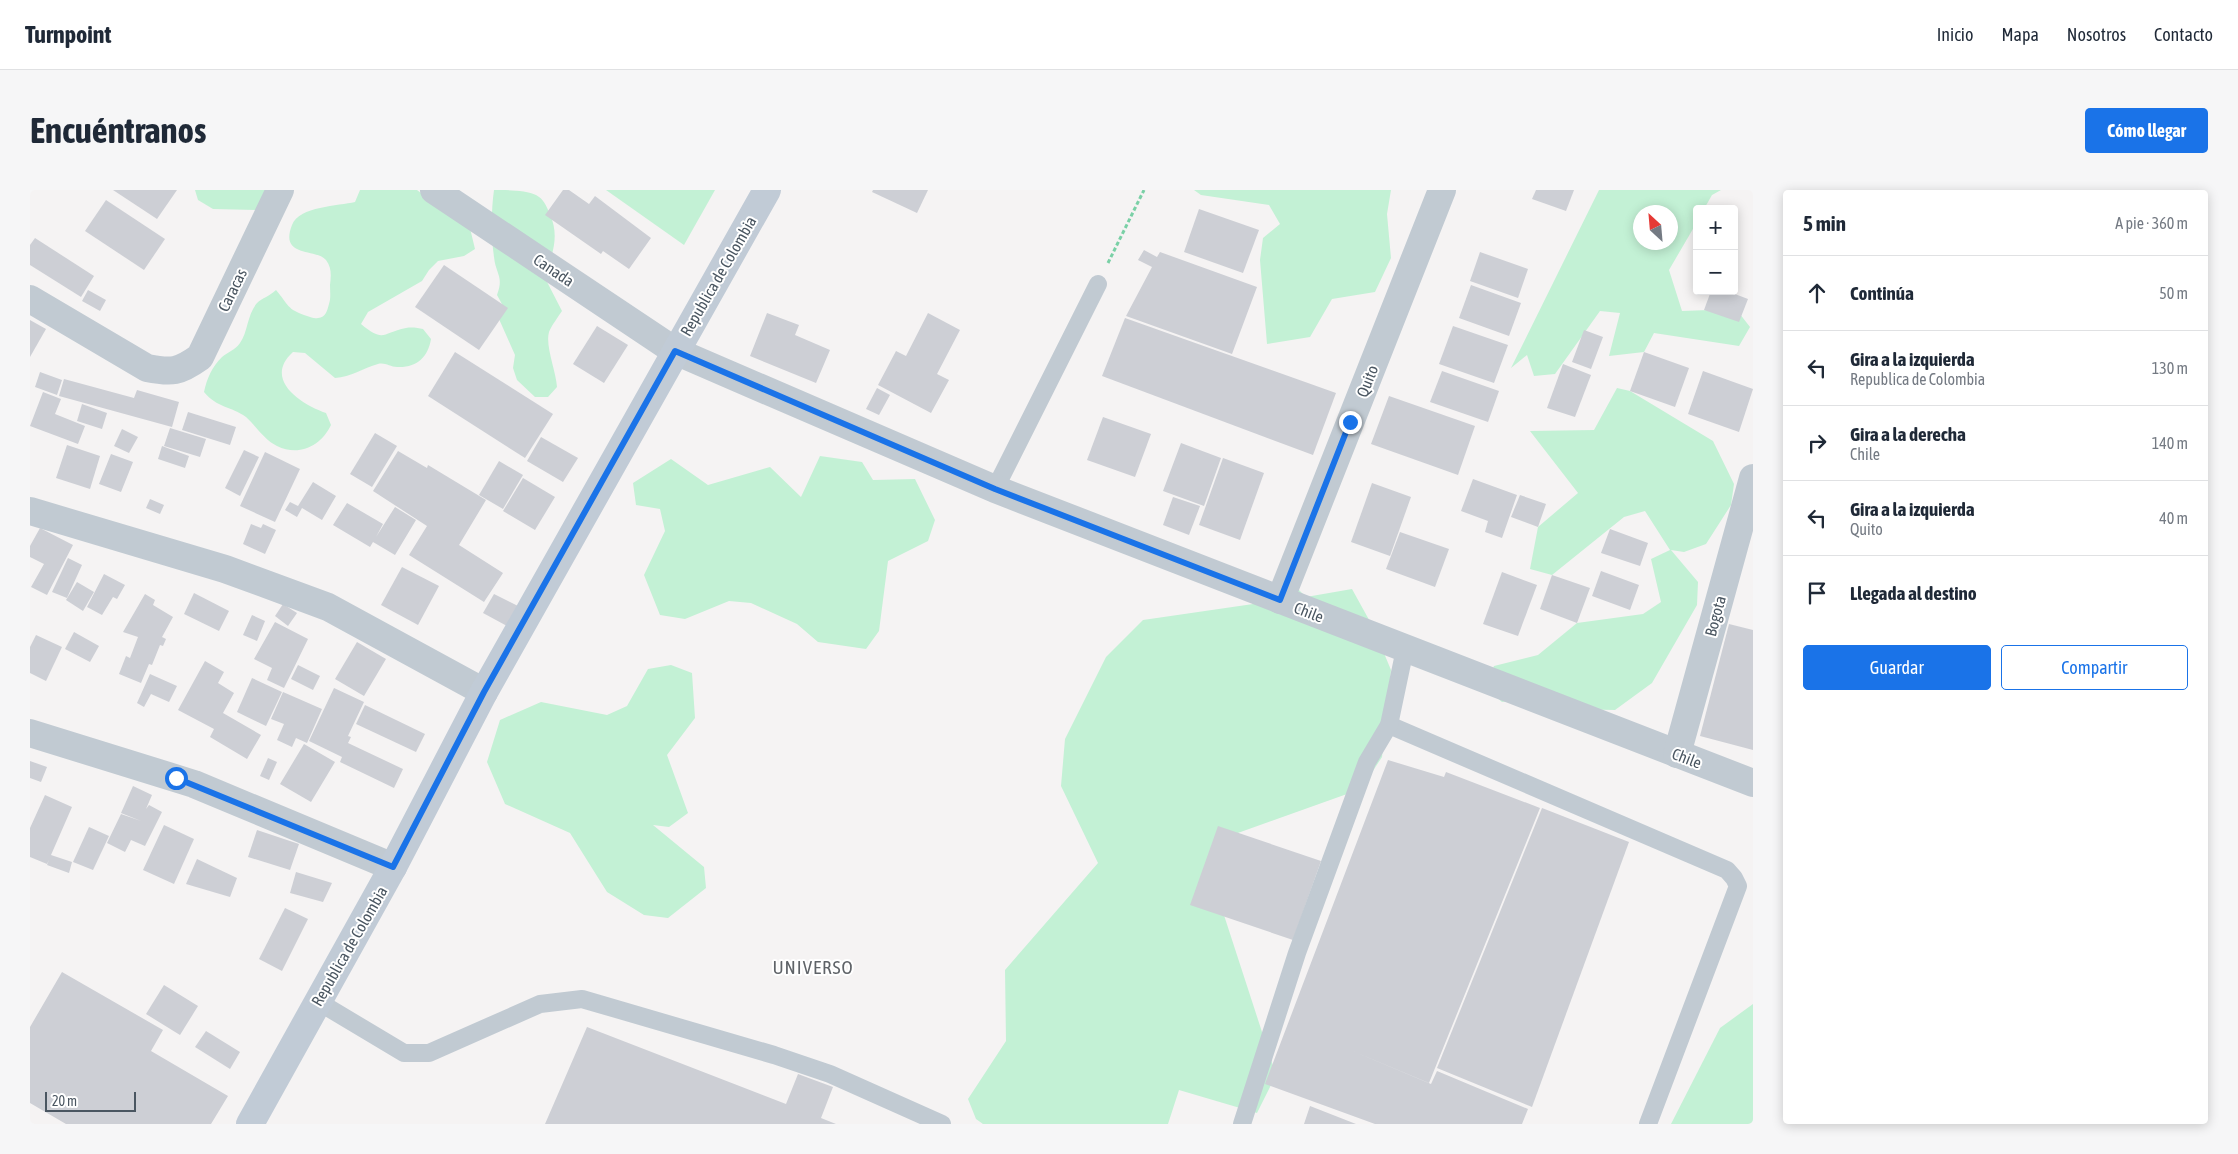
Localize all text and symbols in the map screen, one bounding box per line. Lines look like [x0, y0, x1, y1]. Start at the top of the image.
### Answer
text: Turnpoint [25, 21, 111, 48]
text: Inicio [1937, 24, 1973, 45]
text: Mapa [2001, 24, 2039, 45]
text: Nosotros [2067, 24, 2126, 45]
text: Contacto [2154, 24, 2213, 45]
button: Cómo llegar [2085, 108, 2208, 153]
text: Encuéntranos [30, 110, 206, 150]
north arrow [1633, 205, 1678, 250]
map controls [1693, 205, 1738, 295]
button: + [1693, 205, 1738, 250]
text: 5 min [1803, 211, 1846, 235]
street label: Republica de Colombia [676, 213, 760, 340]
text: A pie · 360 m [2115, 214, 2188, 232]
street label: Canada [530, 250, 578, 290]
button: − [1693, 250, 1738, 295]
street label: Caracas [214, 265, 250, 314]
icon: ahead [1803, 279, 1831, 307]
text: Continúa [1850, 282, 1914, 304]
text: 50 m [2159, 284, 2188, 302]
text: Gira a la izquierda [1850, 348, 1975, 370]
icon: left [1803, 354, 1831, 382]
text: 130 m [2152, 359, 2188, 377]
street label: Quito [1353, 362, 1381, 400]
text: Republica de Colombia [1850, 370, 1985, 388]
route end [1339, 411, 1362, 434]
text: Gira a la derecha [1850, 423, 1966, 445]
icon: right [1803, 429, 1831, 457]
text: 140 m [2152, 434, 2188, 452]
text: Chile [1850, 445, 1880, 463]
text: Gira a la izquierda [1850, 498, 1975, 520]
icon: left [1803, 504, 1831, 532]
text: 40 m [2159, 509, 2188, 527]
text: Quito [1850, 520, 1883, 538]
icon: arrive [1803, 579, 1831, 607]
text: Llegada al destino [1850, 582, 1977, 604]
street label: Bogota [1701, 594, 1730, 639]
street label: Chile [1292, 598, 1326, 626]
button: Guardar [1803, 645, 1991, 690]
button: Compartir [2001, 645, 2188, 690]
street label: Chile [1670, 744, 1704, 772]
route start [165, 767, 188, 790]
street label: Republica de Colombia [307, 883, 391, 1010]
district label: UNIVERSO [772, 956, 854, 978]
scale bar [45, 1089, 136, 1112]
text: 20 m [52, 1093, 77, 1109]

